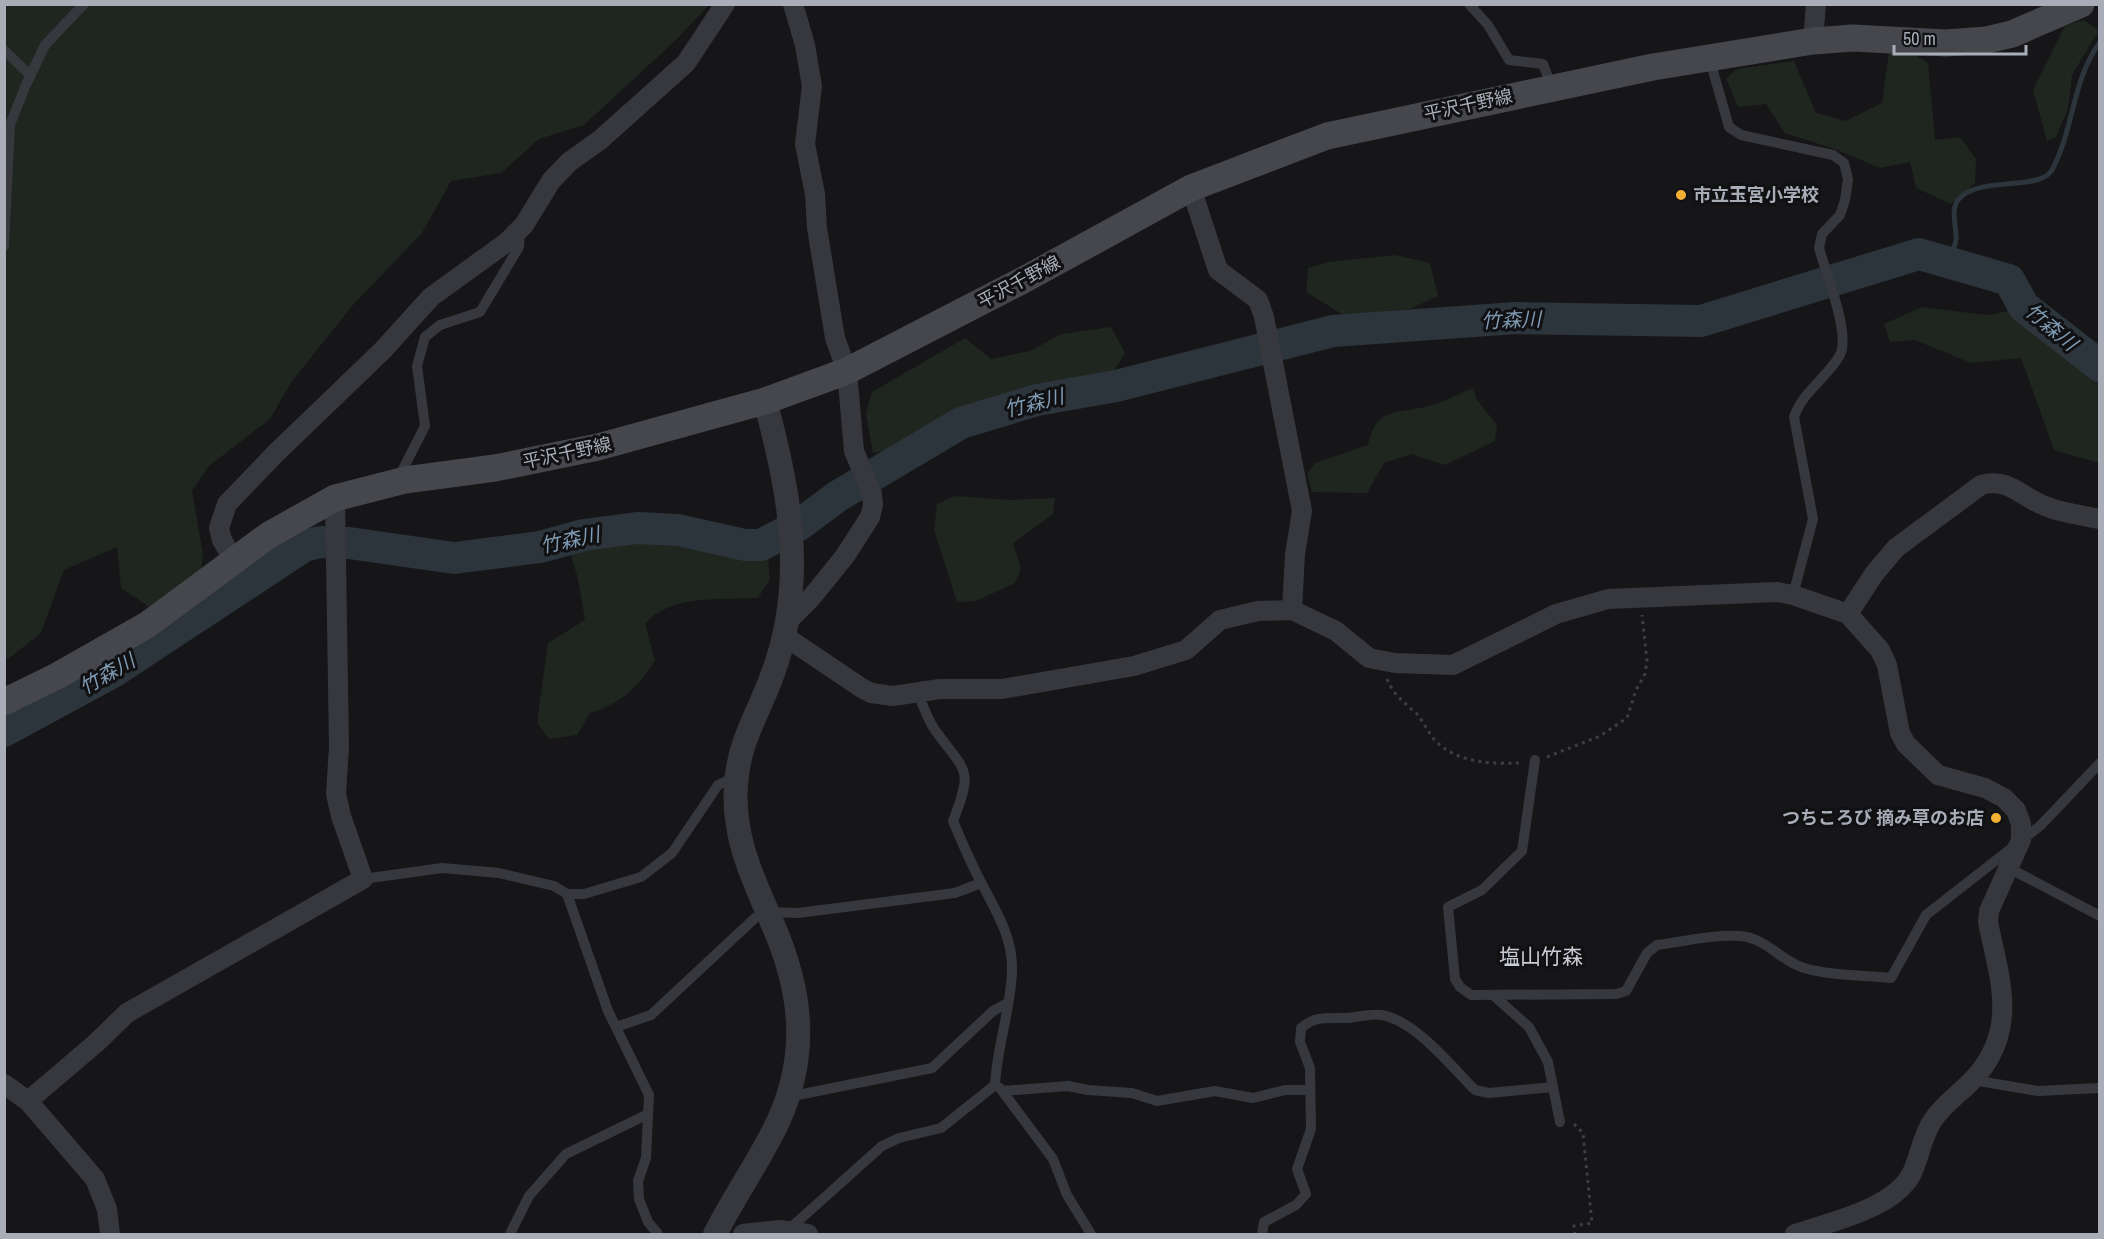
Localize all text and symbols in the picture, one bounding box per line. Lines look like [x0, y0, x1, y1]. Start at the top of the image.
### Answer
scale bar [1894, 18, 2026, 56]
text: 50 m [1903, 26, 1936, 51]
street label: 平沢千野線 [1421, 83, 1515, 126]
place label: 市立玉宮小学校 [1693, 182, 1819, 207]
marker: 市立玉宮小学校 [1674, 188, 1688, 202]
street label: 平沢千野線 [973, 249, 1064, 314]
water label: 竹森川 [2020, 297, 2085, 358]
water label: 竹森川 [1481, 305, 1543, 334]
water label: 竹森川 [1002, 382, 1068, 423]
street label: 平沢千野線 [520, 431, 614, 474]
water label: 竹森川 [538, 520, 604, 559]
water label: 竹森川 [74, 646, 141, 700]
place label: つちころび 摘み草のお店 [1782, 805, 1984, 830]
marker: つちころび 摘み草のお店 [1989, 811, 2003, 825]
district label: 塩山竹森 [1499, 942, 1583, 971]

